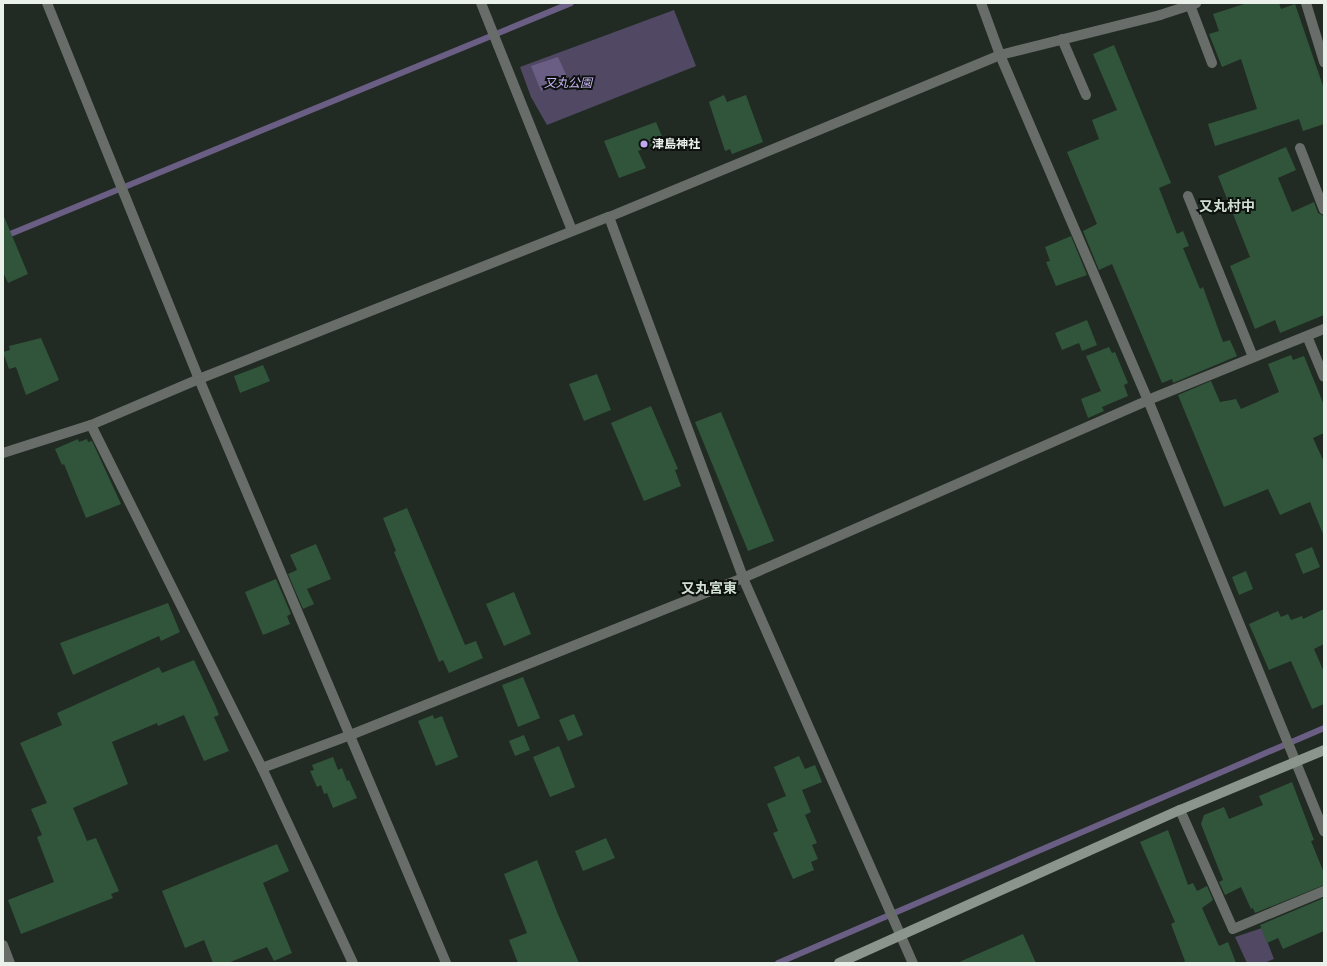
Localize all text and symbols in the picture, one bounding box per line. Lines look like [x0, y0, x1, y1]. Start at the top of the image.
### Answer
park label: 又丸公園 [544, 76, 592, 90]
place label: 津島神社 [652, 137, 700, 151]
marker: 津島神社 [639, 139, 649, 149]
district label: 又丸村中 [1199, 198, 1255, 214]
district label: 又丸宮東 [681, 580, 737, 596]

